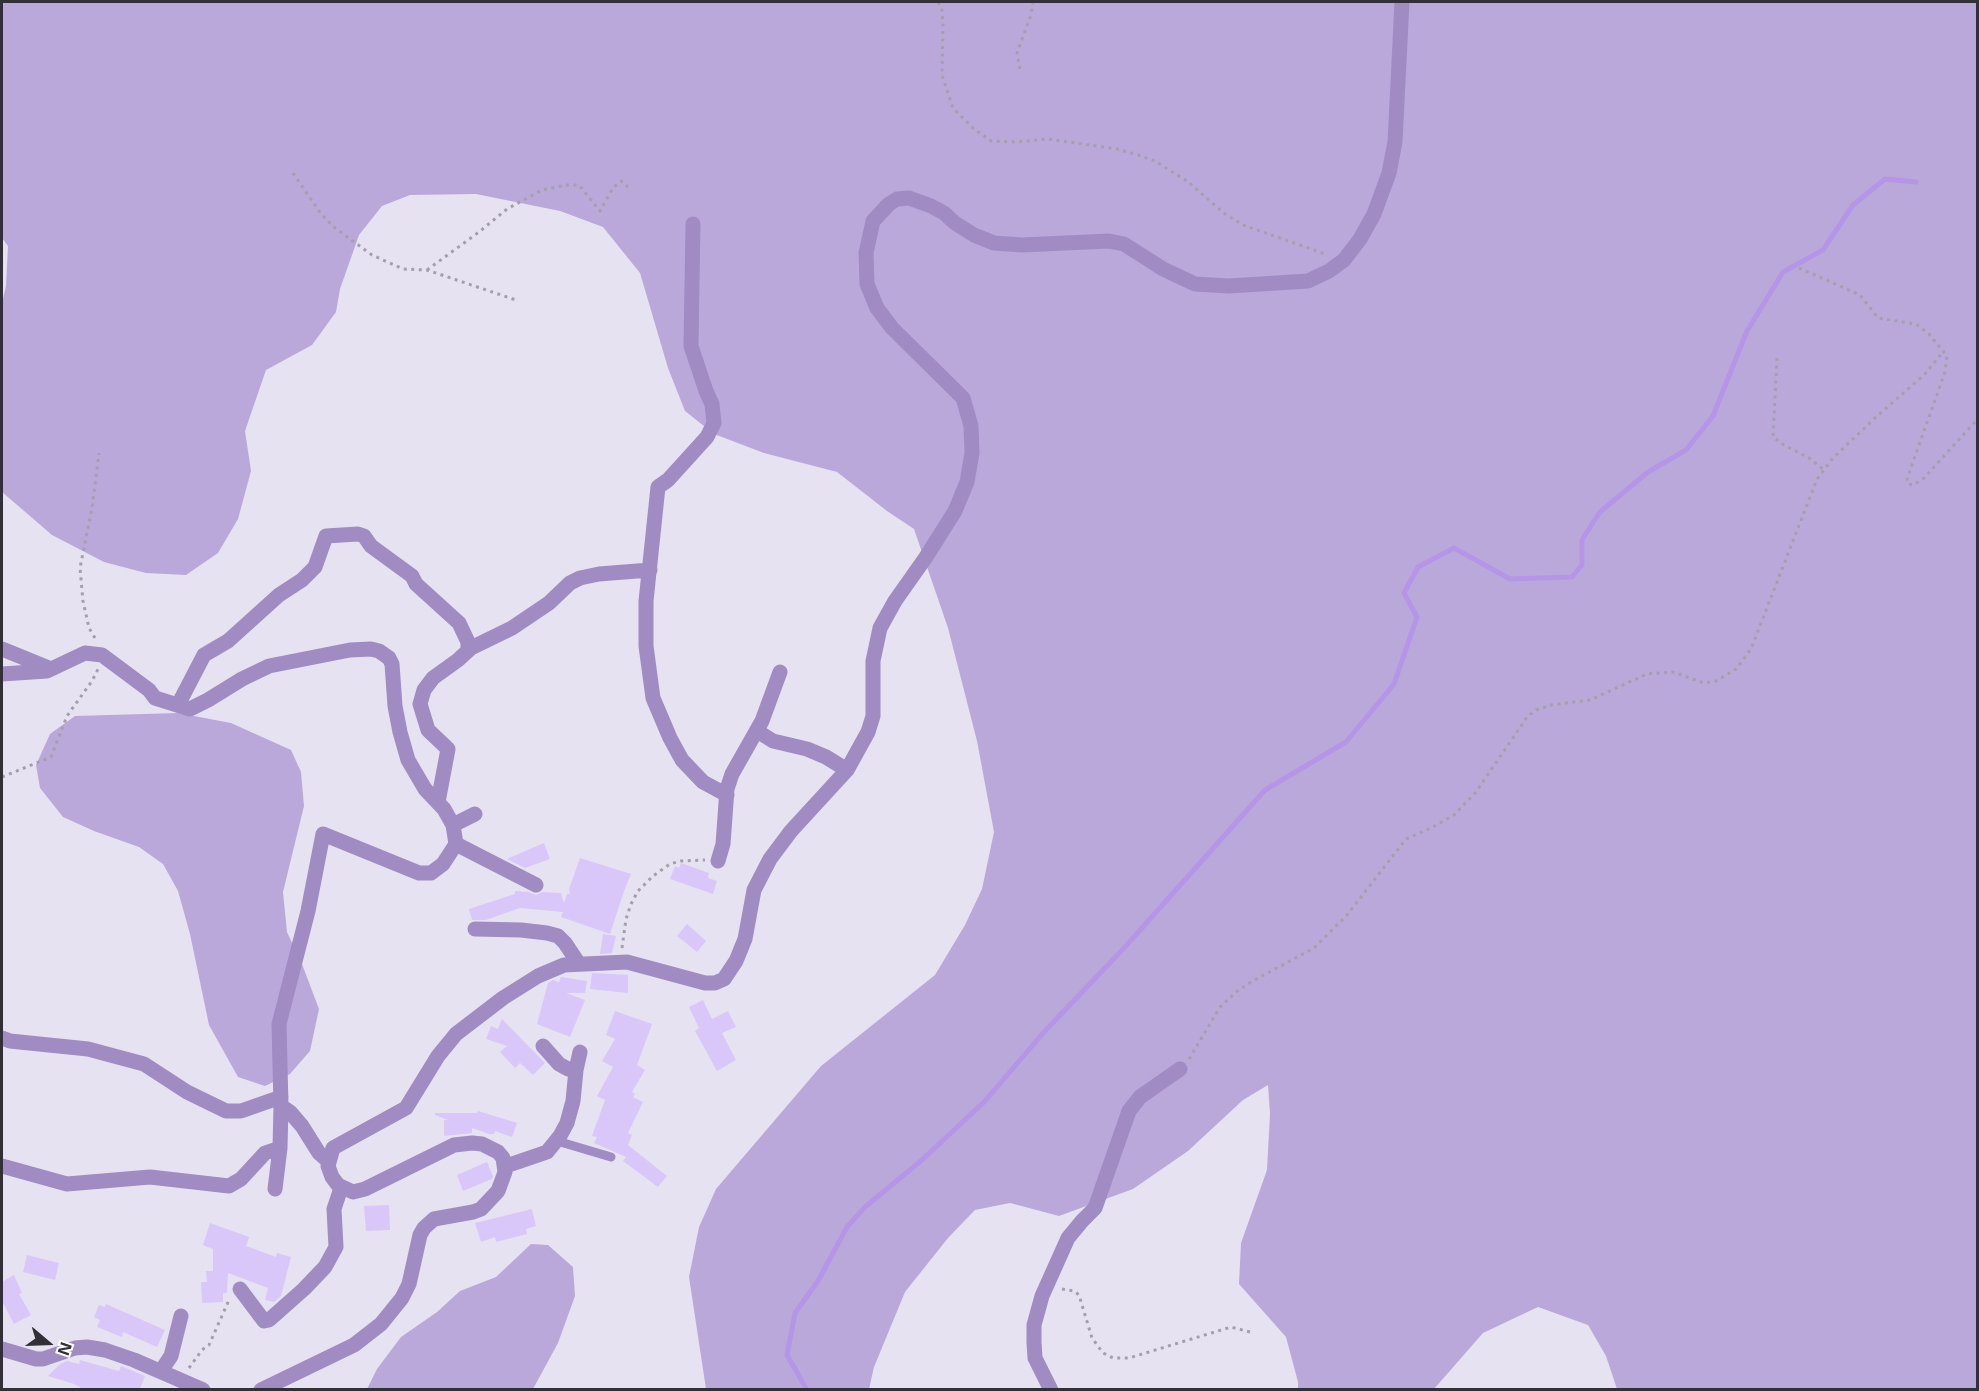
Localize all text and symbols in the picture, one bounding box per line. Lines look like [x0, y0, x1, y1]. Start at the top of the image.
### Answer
north arrow [18, 1313, 78, 1373]
text: N [53, 1339, 78, 1359]

